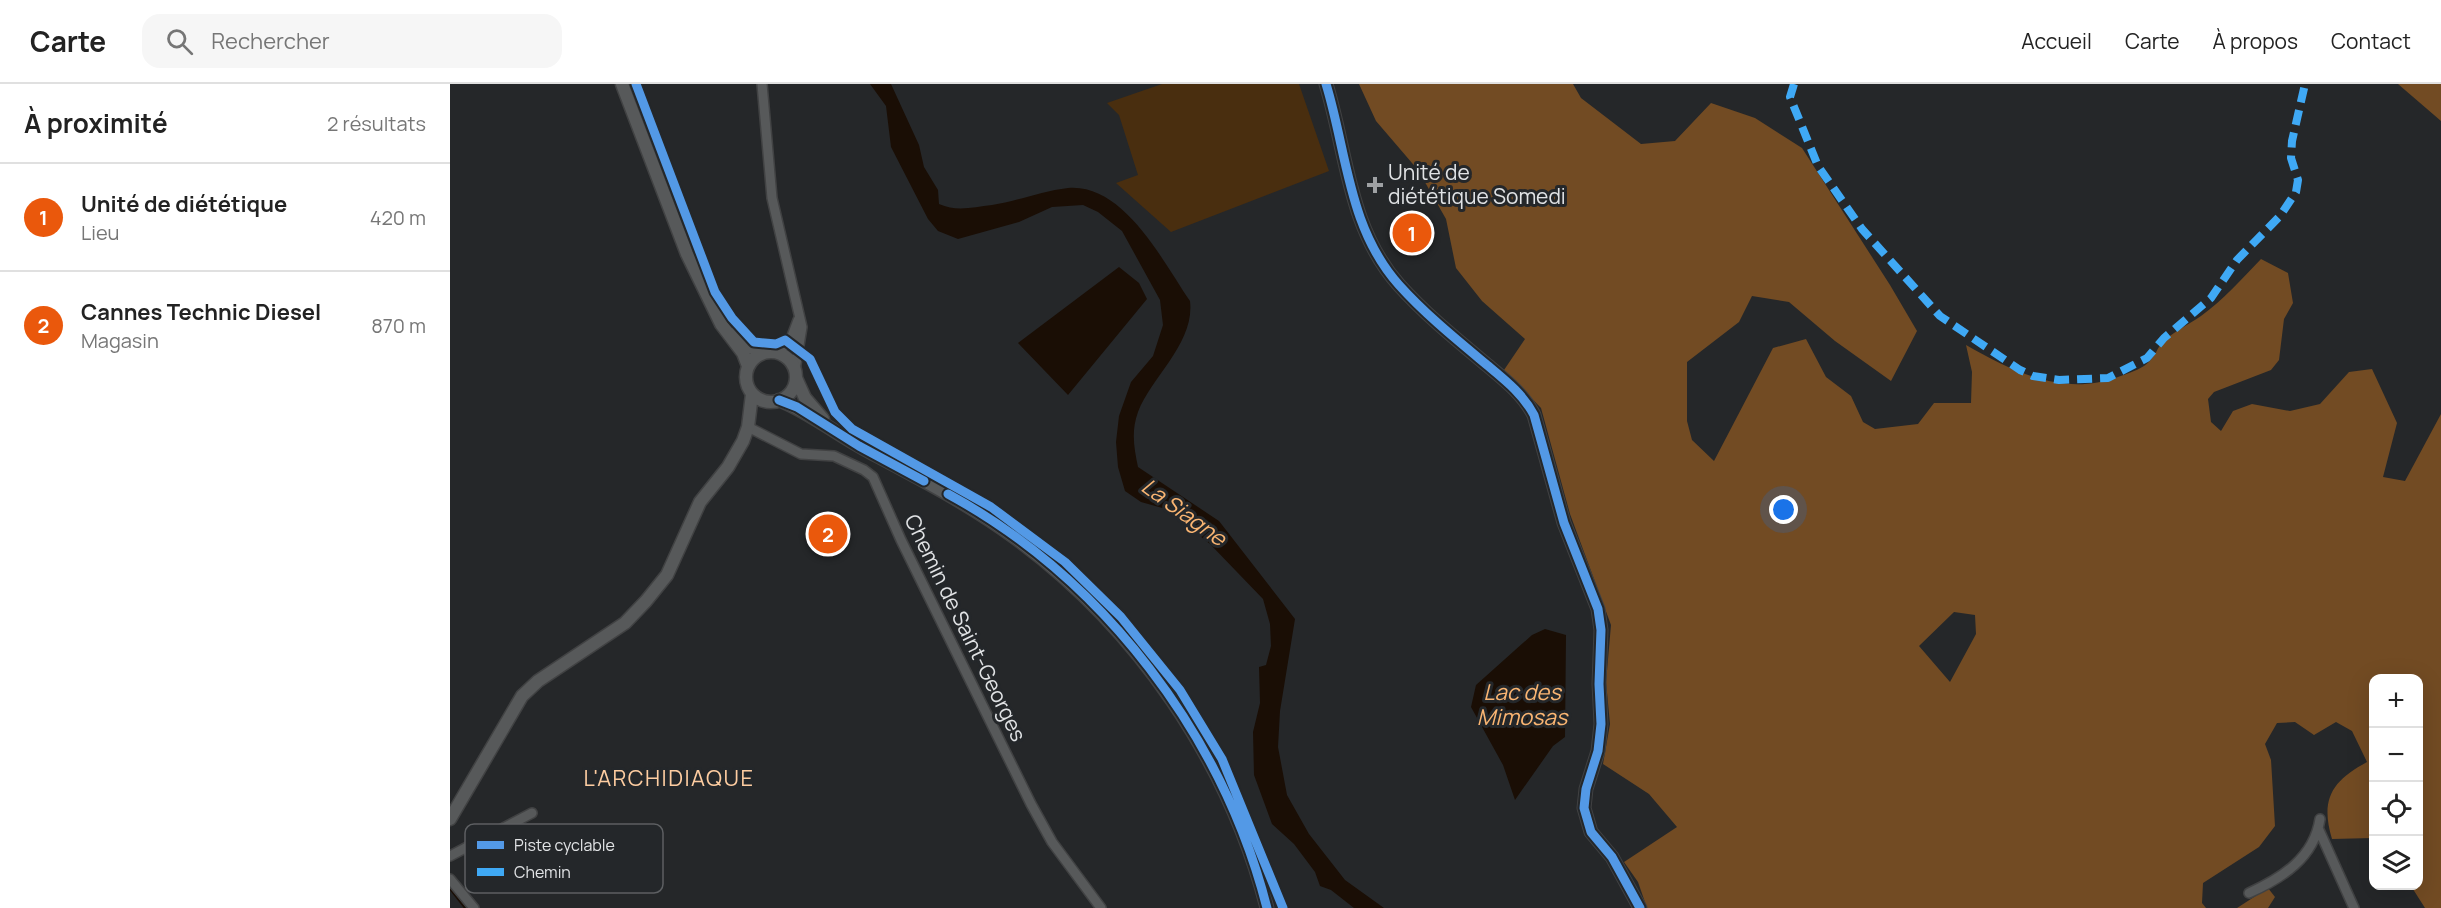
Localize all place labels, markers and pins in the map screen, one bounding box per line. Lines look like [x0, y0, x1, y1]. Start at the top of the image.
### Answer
place label: Unité de diététique Somedi [1388, 158, 1566, 210]
marker: Unité de diététique Somedi [1366, 176, 1384, 194]
pin: 1 [1392, 210, 1432, 256]
pin: 2 [808, 512, 848, 556]

